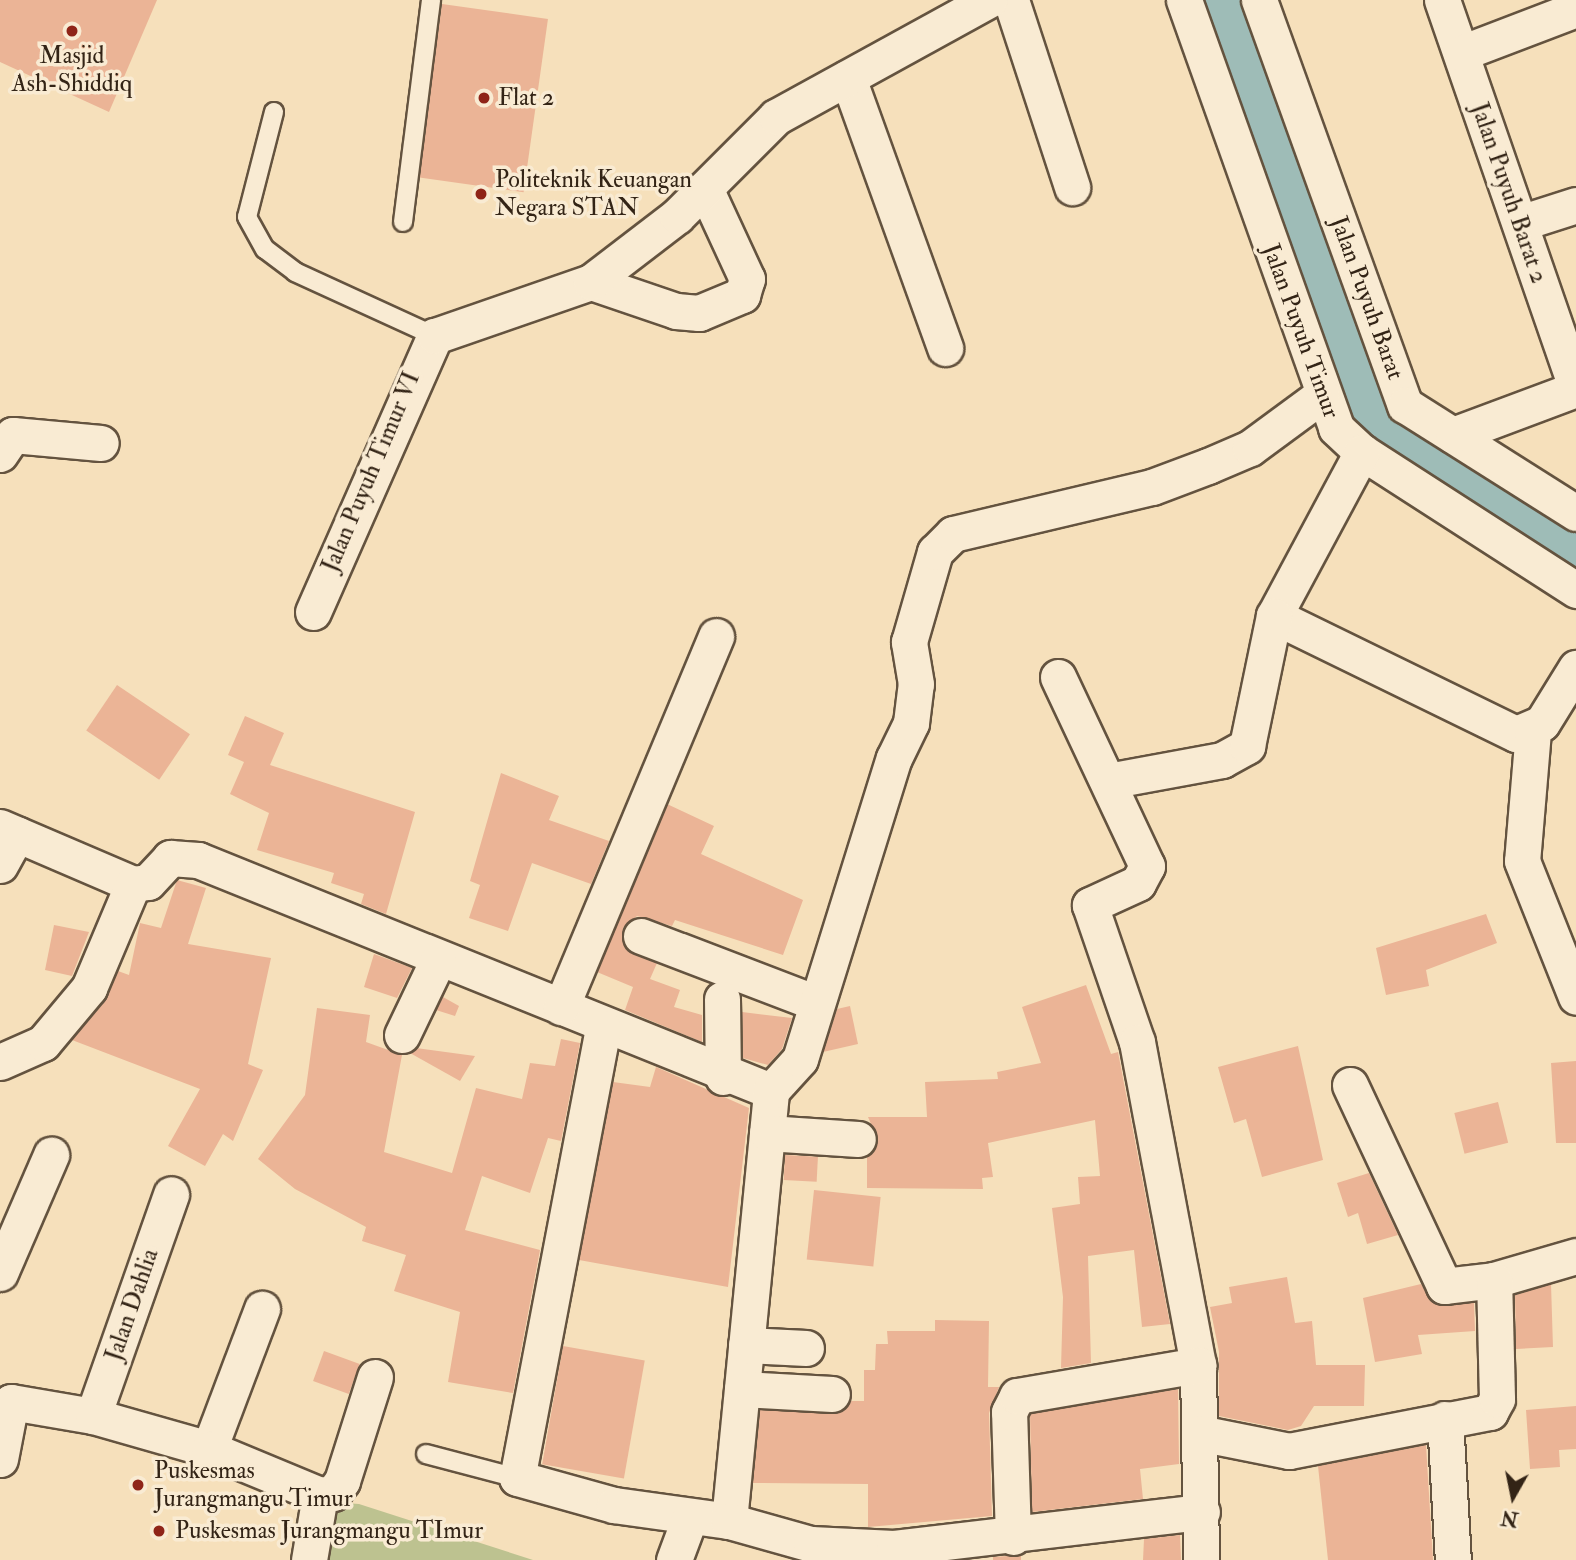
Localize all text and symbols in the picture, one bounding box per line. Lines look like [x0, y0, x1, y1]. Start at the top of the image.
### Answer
marker: Masjid Ash-Shiddiq [64, 23, 80, 39]
place label: Masjid Ash-Shiddiq [12, 42, 132, 98]
place label: Flat 2 [498, 84, 554, 112]
marker: Flat 2 [476, 90, 492, 106]
street label: Jalan Puyuh Barat 2 [1465, 99, 1553, 287]
place label: Politeknik Keuangan Negara STAN [495, 166, 692, 222]
marker: Politeknik Keuangan Negara STAN [473, 186, 489, 202]
street label: Jalan Puyuh Barat [1324, 212, 1410, 384]
street label: Jalan Puyuh Timur [1256, 240, 1346, 422]
street label: Jalan Puyuh Timur VI [316, 367, 426, 577]
street label: Jalan Dahlia [99, 1245, 165, 1365]
place label: Puskesmas Jurangmangu Timur [154, 1457, 353, 1513]
north arrow [1478, 1462, 1548, 1532]
marker: Puskesmas Jurangmangu Timur [128, 1475, 148, 1495]
text: N [1499, 1505, 1520, 1531]
place label: Puskesmas Jurangmangu TImur [175, 1517, 483, 1545]
marker: Puskesmas Jurangmangu TImur [149, 1521, 169, 1541]

